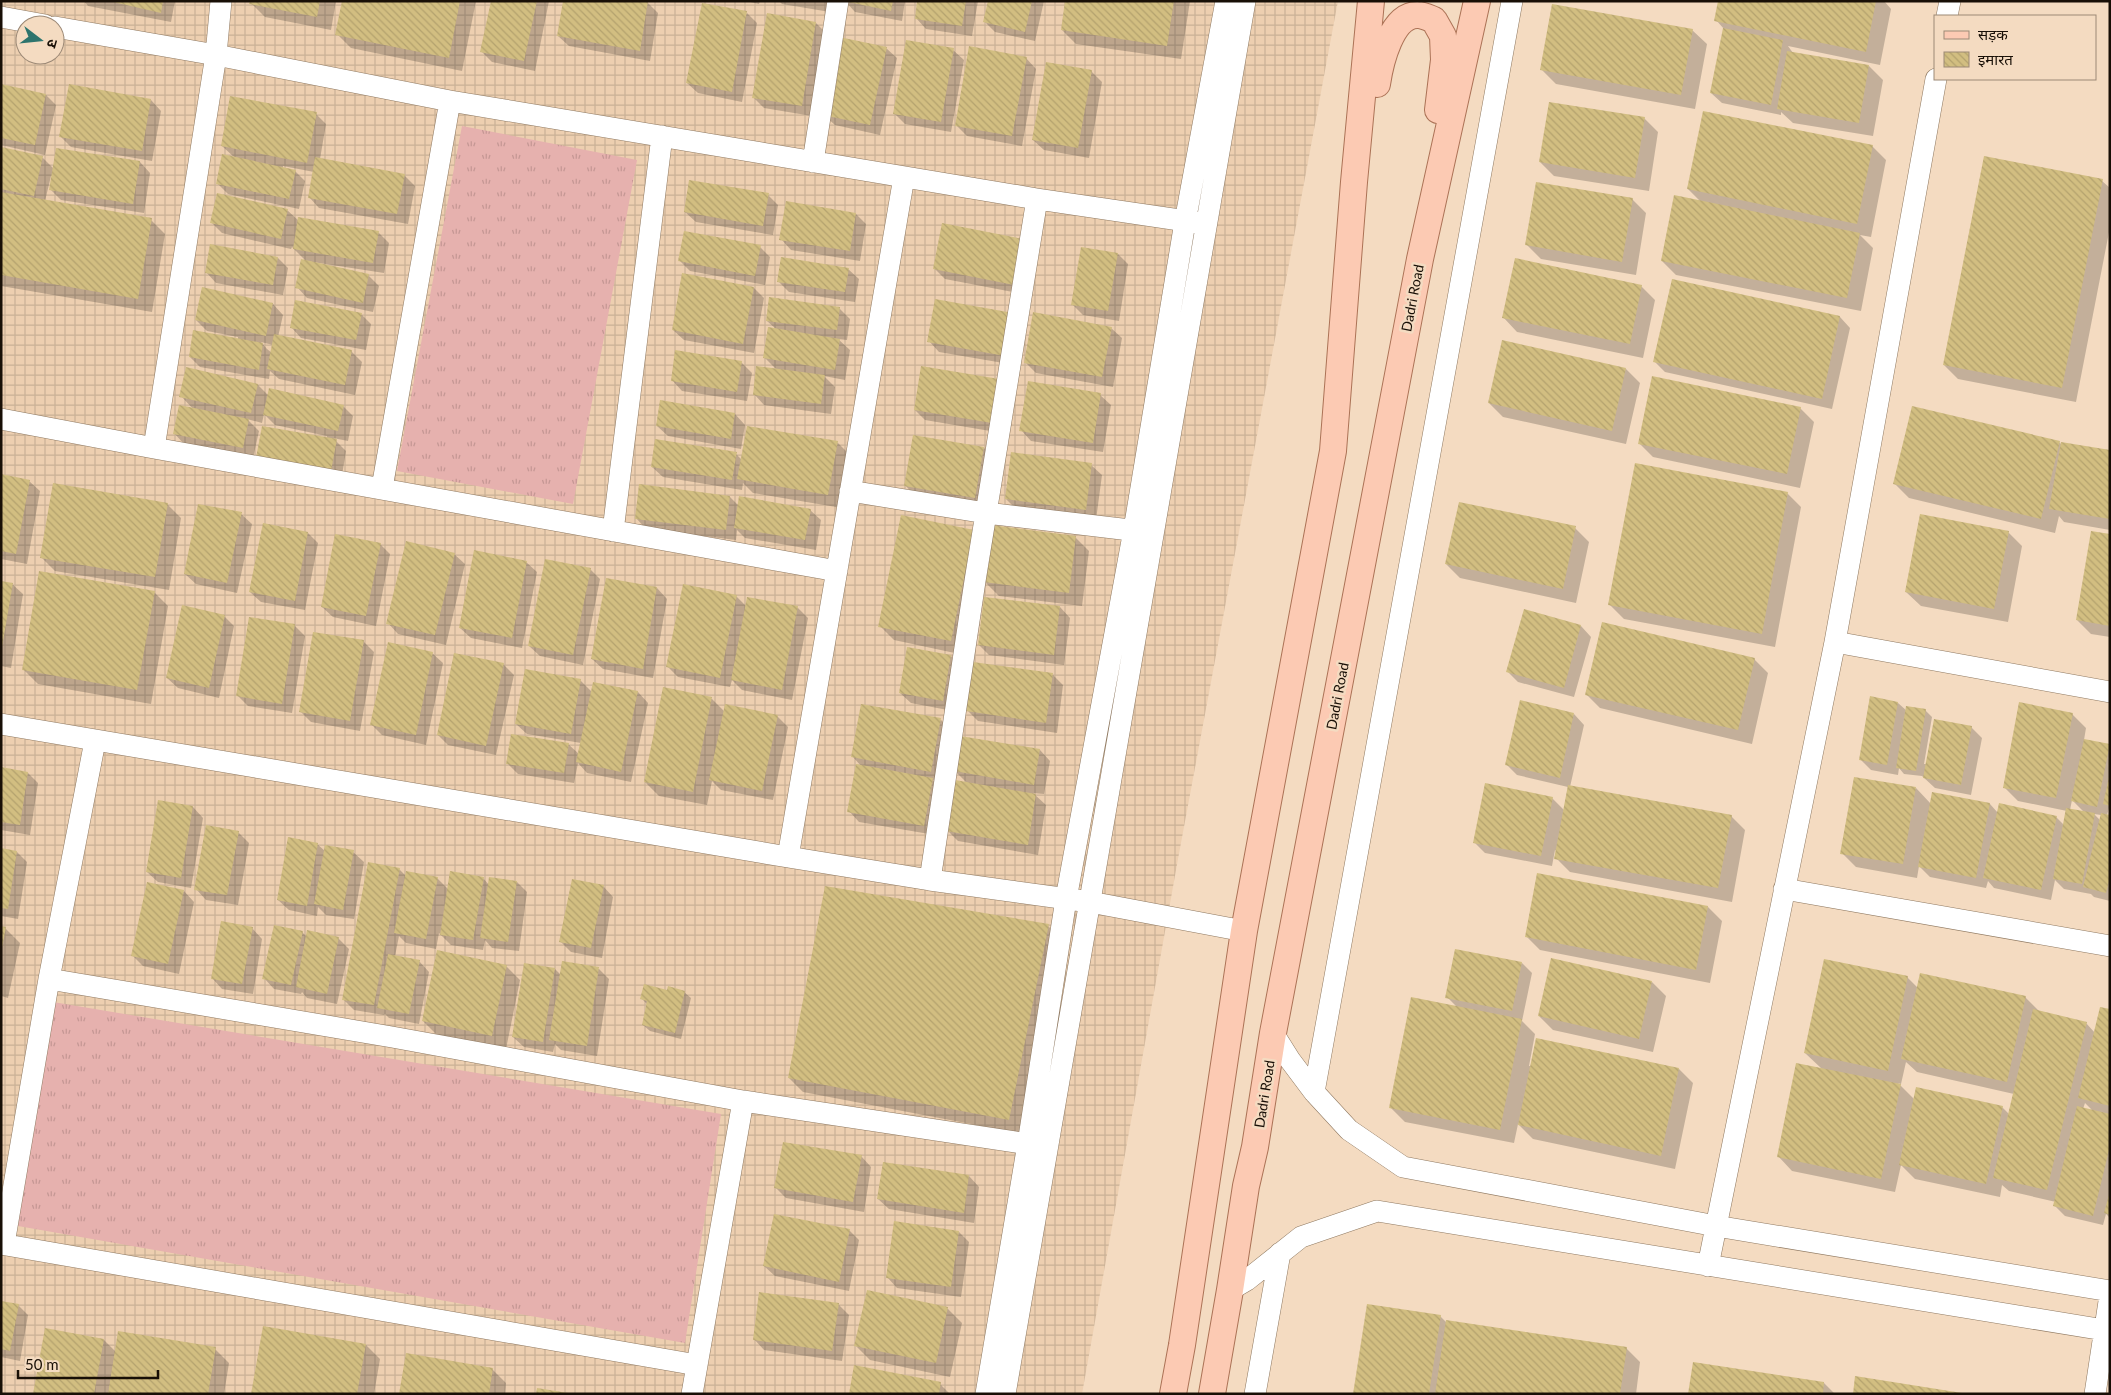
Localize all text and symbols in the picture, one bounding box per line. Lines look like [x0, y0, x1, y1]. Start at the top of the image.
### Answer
north arrow [15, 15, 65, 65]
legend [1934, 15, 2096, 80]
text: सड़क [1978, 25, 2008, 43]
text: उ [43, 37, 62, 51]
text: इमारत [1978, 50, 2013, 68]
street label: Dadri Road [1397, 263, 1427, 333]
street label: Dadri Road [1322, 661, 1352, 731]
street label: Dadri Road [1250, 1059, 1278, 1129]
scale bar [18, 1348, 158, 1380]
text: 50 m [25, 1355, 59, 1373]

